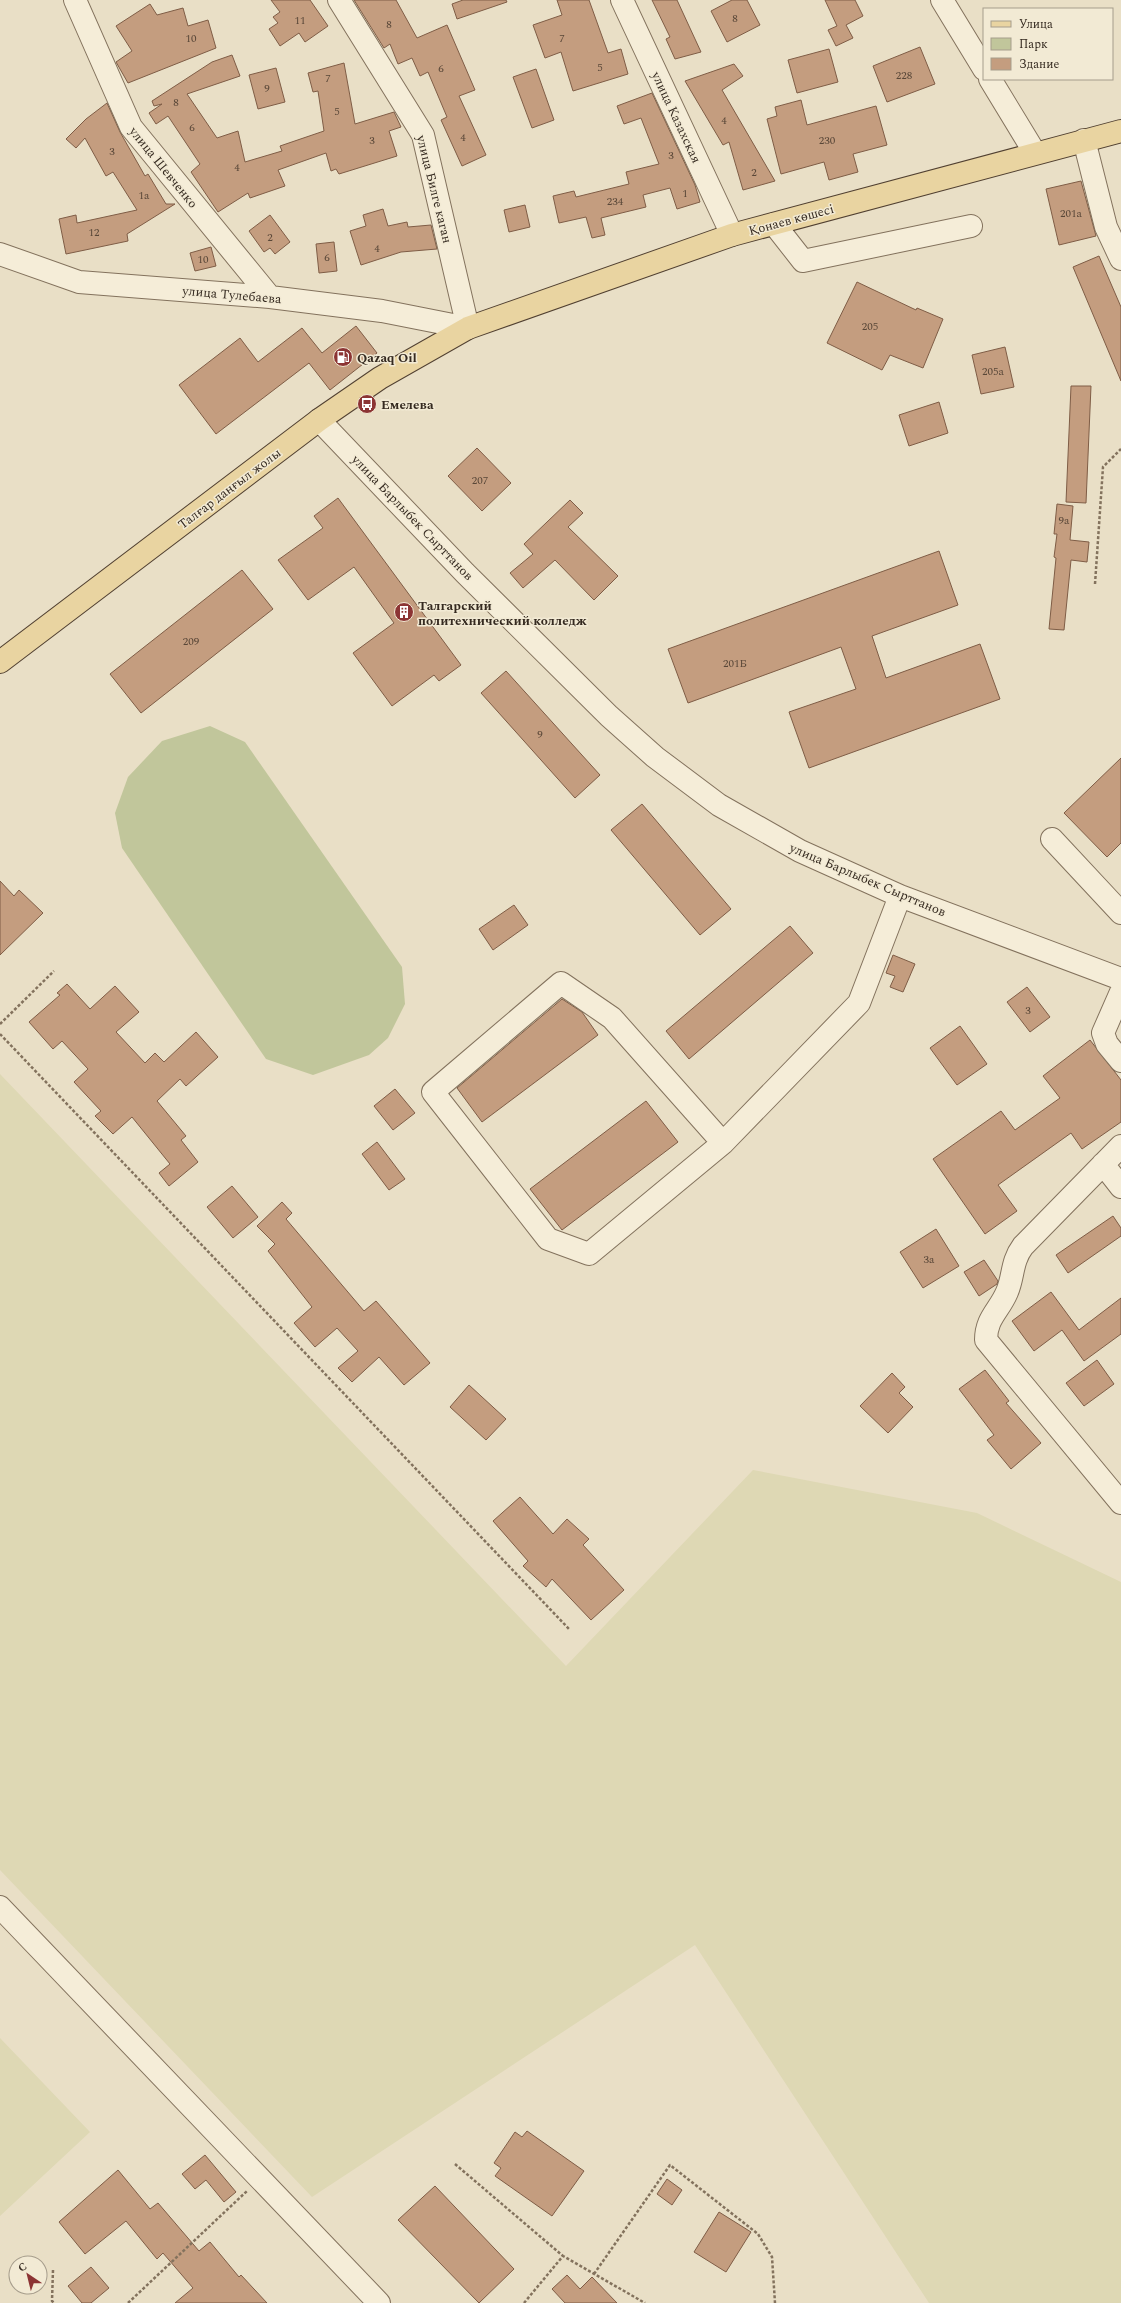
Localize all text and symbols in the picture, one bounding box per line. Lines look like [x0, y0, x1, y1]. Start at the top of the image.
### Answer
legend [983, 8, 1113, 80]
house number: 8 [732, 10, 738, 27]
house number: 11 [295, 12, 306, 29]
text: Улица [1019, 15, 1053, 34]
house number: 8 [386, 16, 392, 33]
house number: 10 [186, 30, 197, 47]
house number: 7 [559, 30, 565, 47]
text: Парк [1019, 35, 1048, 54]
text: Здание [1019, 55, 1059, 74]
house number: 5 [597, 59, 603, 76]
house number: 6 [438, 60, 444, 77]
street label: улица Казахская [646, 67, 706, 167]
house number: 228 [896, 67, 913, 84]
house number: 7 [325, 70, 331, 87]
house number: 9 [264, 80, 270, 97]
house number: 8 [173, 94, 179, 111]
house number: 5 [334, 103, 340, 120]
house number: 4 [721, 112, 727, 129]
house number: 6 [189, 119, 195, 136]
street label: улица Шевченко [123, 122, 202, 213]
house number: 4 [460, 129, 466, 146]
house number: 3 [369, 132, 375, 149]
street label: улица Билге каган [411, 132, 457, 246]
house number: 230 [819, 132, 836, 149]
house number: 3 [109, 143, 115, 160]
house number: 3 [668, 147, 674, 164]
house number: 4 [234, 159, 240, 176]
house number: 2 [751, 164, 757, 181]
house number: 1 [682, 185, 688, 202]
house number: 1а [139, 187, 150, 204]
house number: 234 [607, 193, 624, 210]
street label: Қонаев көшесі [746, 199, 836, 241]
house number: 201а [1060, 205, 1083, 222]
house number: 12 [89, 224, 100, 241]
house number: 2 [267, 229, 273, 246]
house number: 4 [374, 240, 380, 257]
house number: 6 [324, 249, 330, 266]
house number: 10 [198, 251, 209, 268]
street label: улица Тулебаева [180, 281, 283, 309]
house number: 205 [862, 318, 878, 335]
fuel station icon: Qazaq Oil [332, 346, 354, 368]
place label: Qazaq Oil [357, 348, 417, 368]
house number: 205а [982, 363, 1005, 380]
bus stop icon: Емелева [356, 393, 378, 415]
place label: Емелева [381, 395, 434, 415]
street label: Талғар даңғыл жолы [174, 443, 285, 534]
street label: улица Барлыбек Сырттанов [346, 450, 478, 585]
house number: 207 [472, 472, 489, 489]
house number: 9а [1059, 512, 1070, 529]
place label: Талгарский политехнический колледж [418, 596, 587, 631]
building icon: Талгарский политехнический колледж [393, 601, 415, 623]
house number: 209 [183, 633, 200, 650]
house number: 201Б [723, 655, 747, 672]
house number: 9 [537, 726, 543, 743]
street label: улица Барлыбек Сырттанов [785, 837, 949, 922]
house number: 3 [1025, 1002, 1031, 1019]
house number: 3а [924, 1251, 935, 1268]
north arrow [8, 2255, 48, 2295]
text: С [14, 2258, 31, 2276]

